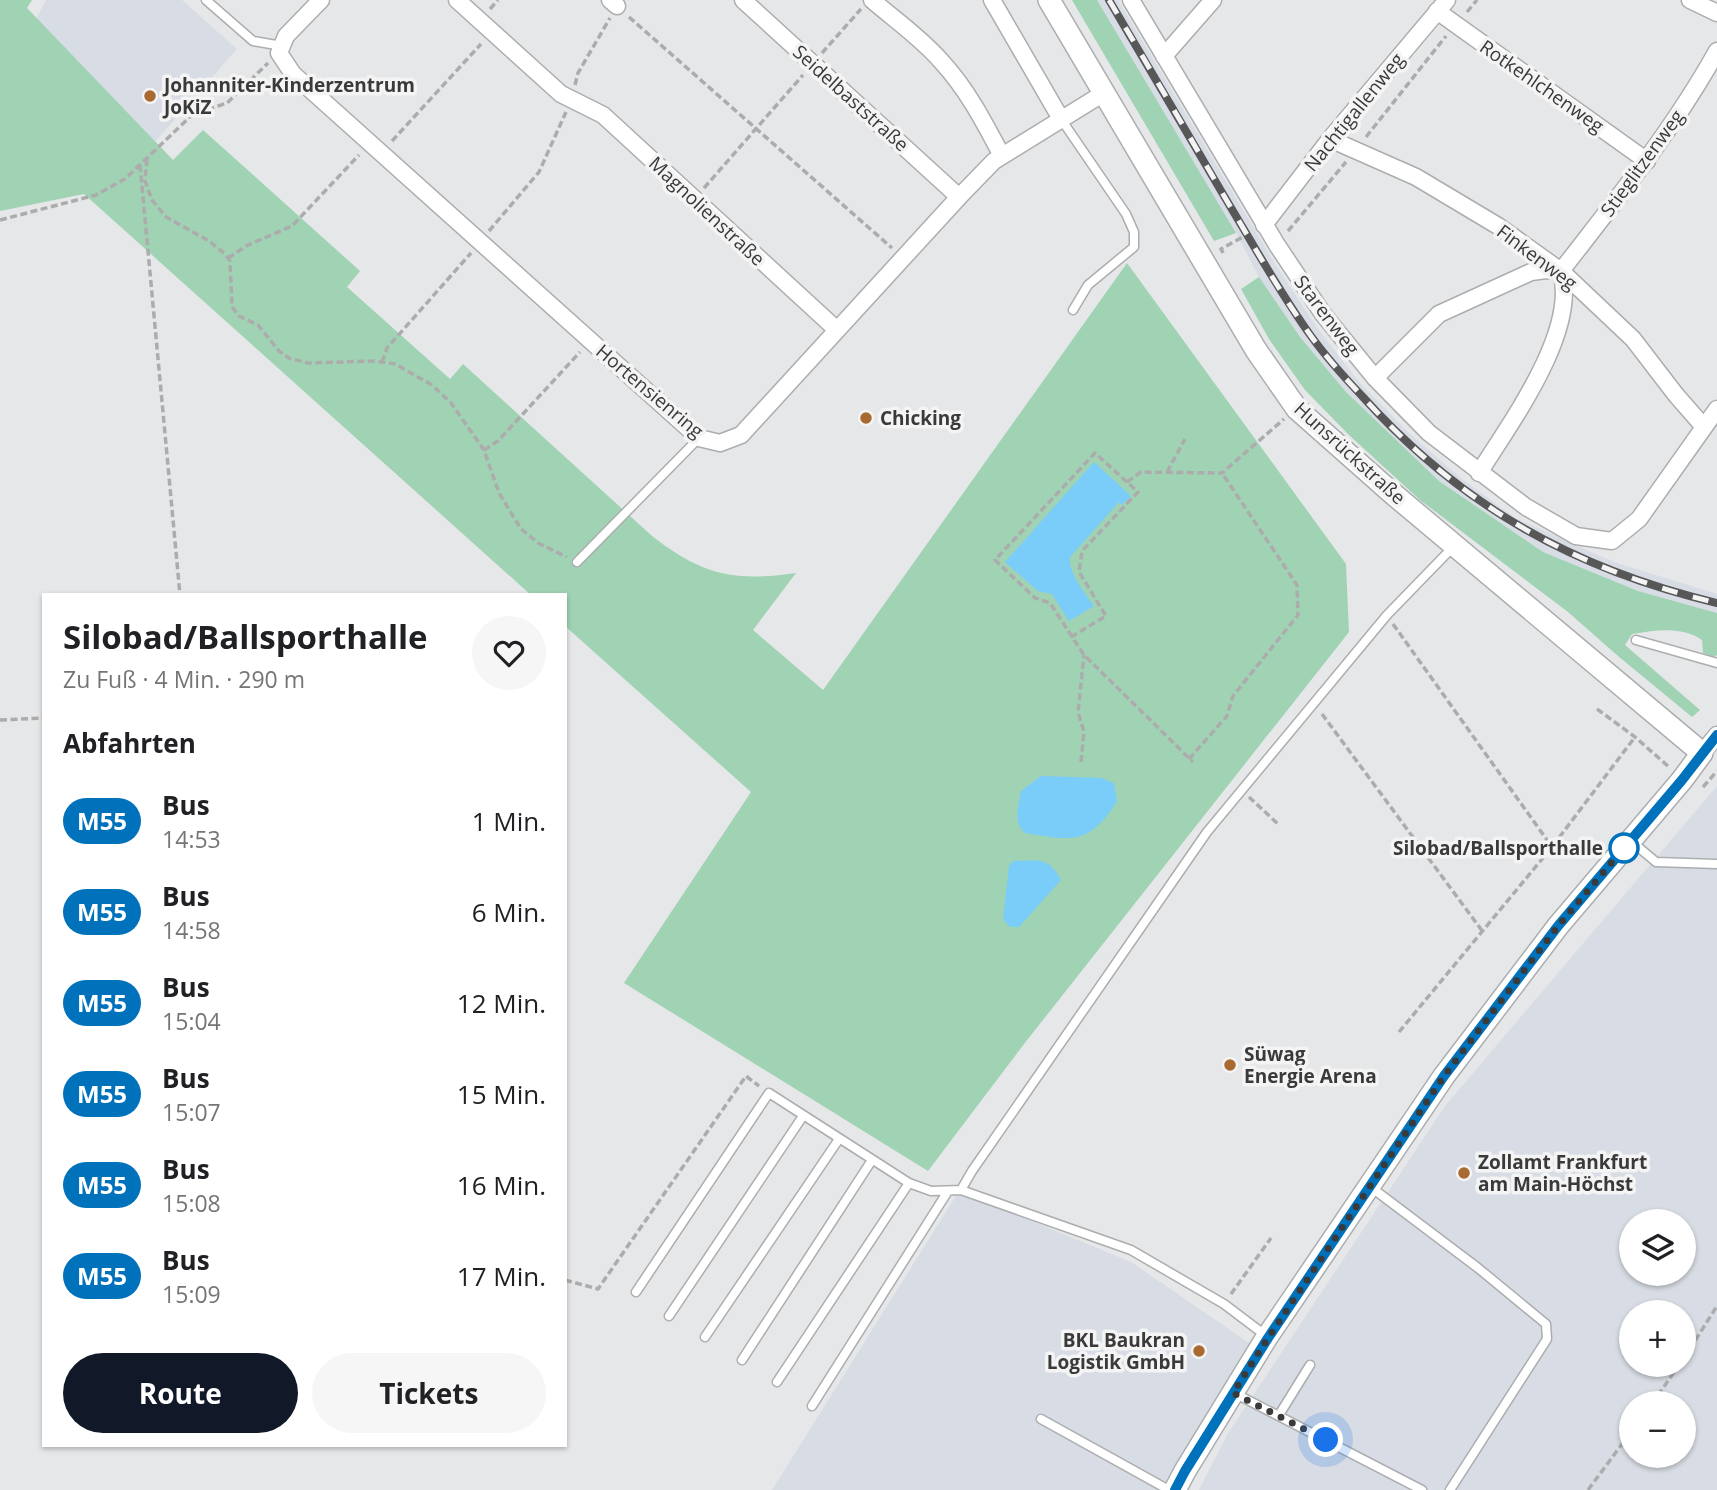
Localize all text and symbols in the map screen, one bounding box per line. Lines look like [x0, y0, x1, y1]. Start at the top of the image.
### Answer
street label: Rotkehlchenweg [1475, 34, 1609, 138]
street label: Seidelbaststraße [787, 39, 915, 157]
street label: Nachtigallenweg [1298, 47, 1410, 177]
place label: Johanniter-Kinderzentrum JoKiZ [162, 72, 415, 120]
marker: Johanniter-Kinderzentrum JoKiZ [142, 88, 158, 104]
street label: Stieglitzenweg [1594, 104, 1690, 222]
street label: Magnolienstraße [643, 150, 771, 272]
street label: Finkenweg [1492, 218, 1582, 296]
street label: Starenweg [1288, 270, 1366, 360]
street label: Hortensienring [591, 338, 709, 444]
street label: Hunsrückstraße [1289, 396, 1411, 510]
place label: Chicking [880, 405, 961, 431]
marker: Chicking [858, 410, 874, 426]
text: Silobad/Ballsporthalle [63, 614, 428, 659]
button: heart [472, 616, 546, 690]
text: Zu Fuß · 4 Min. · 290 m [63, 663, 305, 695]
text: Abfahrten [63, 725, 196, 761]
text: Bus [162, 787, 210, 823]
text: 1 Min. [472, 803, 546, 839]
text: M55 [77, 804, 127, 837]
text: 14:53 [162, 823, 221, 855]
marker: Silobad/Ballsporthalle [1609, 833, 1639, 863]
place label: Silobad/Ballsporthalle [1393, 835, 1603, 861]
text: Bus [162, 878, 210, 914]
text: 6 Min. [472, 894, 546, 930]
text: M55 [77, 895, 127, 928]
text: 14:58 [162, 914, 221, 946]
text: Bus [162, 969, 210, 1005]
text: 12 Min. [457, 985, 546, 1021]
text: M55 [77, 986, 127, 1019]
text: 15:04 [162, 1005, 221, 1037]
place label: Süwag Energie Arena [1244, 1041, 1377, 1089]
marker: Süwag Energie Arena [1222, 1057, 1238, 1073]
text: Bus [162, 1060, 210, 1096]
text: 15 Min. [457, 1076, 546, 1112]
text: M55 [77, 1077, 127, 1110]
text: 15:07 [162, 1096, 221, 1128]
place label: Zollamt Frankfurt am Main-Höchst [1478, 1149, 1647, 1197]
text: Bus [162, 1151, 210, 1187]
marker: Zollamt Frankfurt am Main-Höchst [1456, 1165, 1472, 1181]
text: 16 Min. [457, 1167, 546, 1203]
text: M55 [77, 1168, 127, 1201]
text: 15:08 [162, 1187, 221, 1219]
map controls [1619, 1209, 1696, 1468]
button: layers [1619, 1209, 1696, 1286]
text: Bus [162, 1242, 210, 1278]
text: 17 Min. [457, 1258, 546, 1294]
text: M55 [77, 1259, 127, 1292]
text: 15:09 [162, 1278, 221, 1310]
button: + [1619, 1300, 1696, 1377]
place label: BKL Baukran Logistik GmbH [1047, 1327, 1185, 1375]
marker: BKL Baukran Logistik GmbH [1191, 1343, 1207, 1359]
button: Route [63, 1353, 298, 1433]
button: Tickets [312, 1353, 546, 1433]
button: − [1619, 1391, 1696, 1468]
your location [1308, 1422, 1343, 1457]

